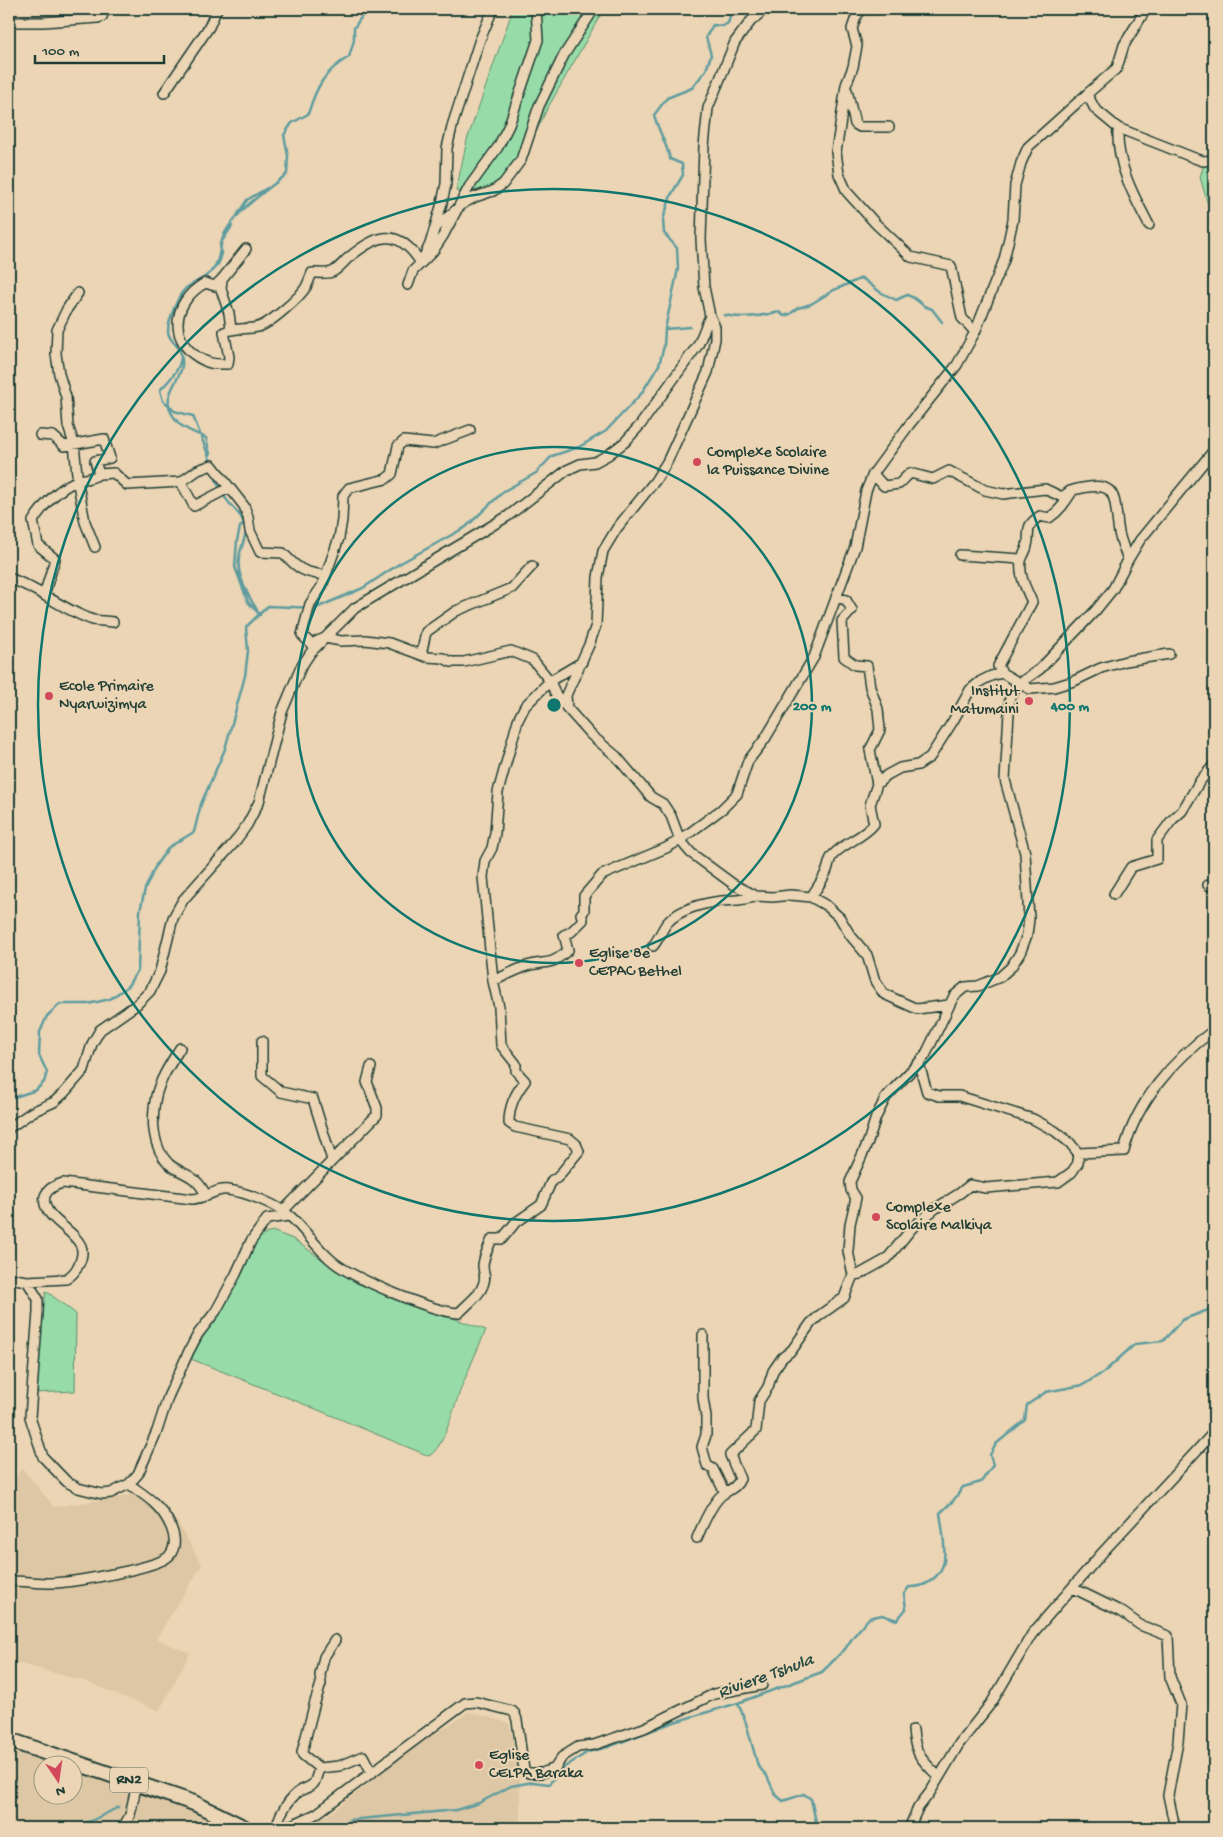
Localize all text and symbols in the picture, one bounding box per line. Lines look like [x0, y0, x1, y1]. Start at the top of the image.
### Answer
scale bar [35, 32, 164, 64]
text: 100 m [41, 43, 80, 61]
place label: Complexe Scolaire la Puissance Divine [707, 444, 830, 481]
marker: Complexe Scolaire la Puissance Divine [691, 456, 703, 468]
place label: Ecole Primaire Nyarwizimya [59, 678, 155, 715]
place label: Institut Matumaini [950, 683, 1020, 720]
marker: Ecole Primaire Nyarwizimya [43, 690, 55, 702]
marker: Institut Matumaini [1023, 695, 1035, 707]
centre of rings [545, 696, 563, 714]
text: 200 m [793, 698, 832, 716]
text: 400 m [1050, 698, 1090, 716]
place label: Eglise 8e CEPAC Bethel [589, 945, 682, 982]
marker: Eglise 8e CEPAC Bethel [573, 957, 585, 969]
place label: Complexe Scolaire Malkiya [886, 1199, 993, 1236]
marker: Complexe Scolaire Malkiya [870, 1211, 882, 1223]
water label: Riviere Tshula [715, 1650, 818, 1704]
place label: Eglise CELPA Baraka [489, 1747, 584, 1784]
north arrow [32, 1754, 82, 1804]
marker: Eglise CELPA Baraka [473, 1759, 485, 1771]
road number: RN2 [110, 1768, 148, 1792]
text: N [54, 1781, 67, 1800]

